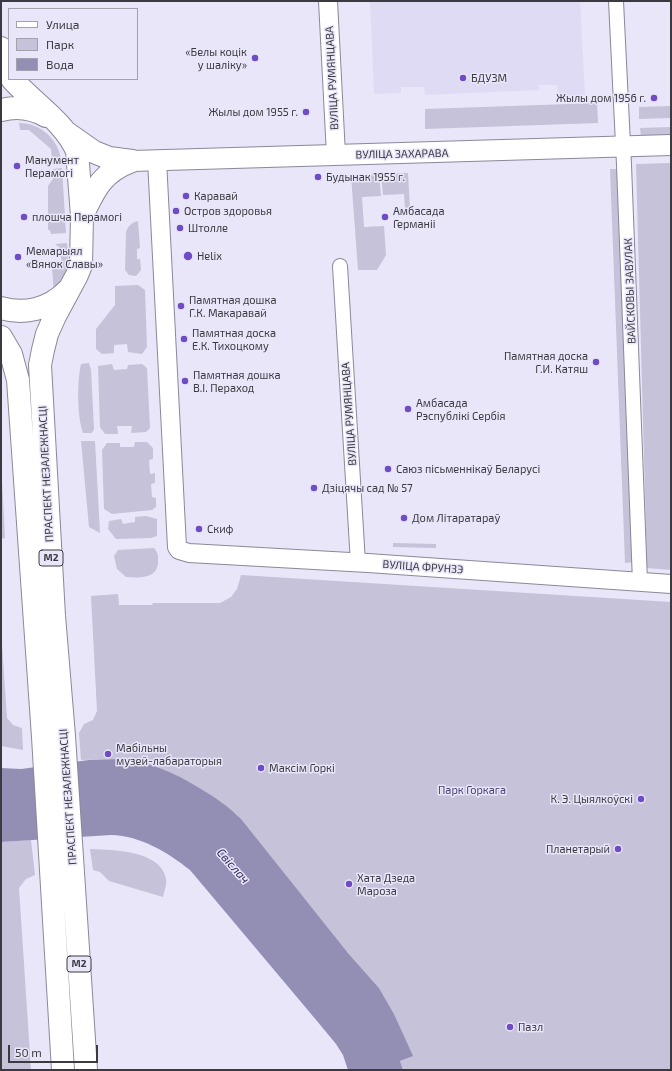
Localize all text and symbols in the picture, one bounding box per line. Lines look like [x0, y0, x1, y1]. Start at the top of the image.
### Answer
legend [8, 8, 138, 80]
text: Улица [46, 17, 79, 31]
street label: ВУЛІЦА РУМЯНЦАВА [323, 26, 341, 130]
text: Парк [46, 37, 74, 51]
place label: «Белы коцік у шаліку» [185, 45, 247, 71]
marker: «Белы коцік у шаліку» [250, 53, 260, 63]
text: Вода [46, 57, 74, 71]
place label: БДУЗМ [471, 71, 507, 85]
marker: БДУЗМ [458, 73, 468, 83]
place label: Жылы дом 1956 г. [556, 91, 646, 105]
marker: Жылы дом 1956 г. [649, 93, 659, 103]
place label: Жылы дом 1955 г. [208, 105, 298, 119]
marker: Жылы дом 1955 г. [301, 107, 311, 117]
street label: ВУЛІЦА ЗАХАРАВА [355, 147, 449, 161]
place label: Манумент Перамогі [25, 153, 79, 179]
marker: Манумент Перамогі [12, 161, 22, 171]
place label: Будынак 1955 г. [326, 170, 405, 184]
marker: Будынак 1955 г. [313, 172, 323, 182]
place label: Каравай [194, 189, 238, 203]
marker: Каравай [181, 191, 191, 201]
place label: Остров здоровья [184, 204, 272, 218]
place label: Амбасада Германіі [393, 204, 444, 230]
marker: Остров здоровья [171, 206, 181, 216]
place label: плошча Перамогі [32, 210, 122, 224]
marker: плошча Перамогі [19, 212, 29, 222]
marker: Амбасада Германіі [380, 212, 390, 222]
place label: Штолле [188, 221, 228, 235]
marker: Штолле [175, 223, 185, 233]
street label: ВАЙСКОВЫ ЗАВУЛАК [622, 238, 638, 344]
place label: Мемарыял «Вянок Славы» [26, 244, 103, 270]
place label: Helix [197, 249, 222, 263]
marker: Helix [182, 250, 194, 262]
marker: Мемарыял «Вянок Славы» [13, 252, 23, 262]
place label: Памятная дошка Г.К. Макаравай [189, 293, 276, 319]
marker: Памятная дошка Г.К. Макаравай [176, 301, 186, 311]
place label: Памятная доска Е.К. Тихоцкому [192, 326, 276, 352]
marker: Памятная доска Е.К. Тихоцкому [179, 334, 189, 344]
place label: Памятная доска Г.И. Катяш [504, 349, 588, 375]
marker: Памятная доска Г.И. Катяш [591, 357, 601, 367]
street label: ВУЛІЦА РУМЯНЦАВА [339, 362, 359, 466]
place label: Памятная дошка В.І. Пераход [193, 368, 280, 394]
marker: Памятная дошка В.І. Пераход [180, 376, 190, 386]
place label: Амбасада Рэспублікі Сербія [416, 396, 506, 422]
marker: Амбасада Рэспублікі Сербія [403, 404, 413, 414]
street label: ПРАСПЕКТ НЕЗАЛЕЖНАСЦІ [36, 406, 56, 542]
place label: Саюз пісьменнікаў Беларусі [396, 462, 540, 476]
marker: Саюз пісьменнікаў Беларусі [383, 464, 393, 474]
place label: Дзіцячы сад № 57 [322, 481, 413, 495]
marker: Дзіцячы сад № 57 [309, 483, 319, 493]
place label: Дом Літаратараў [412, 511, 500, 525]
marker: Дом Літаратараў [399, 513, 409, 523]
place label: Скиф [207, 522, 234, 536]
marker: Скиф [194, 524, 204, 534]
road number: М2 [39, 550, 63, 566]
street label: ВУЛІЦА ФРУНЗЭ [382, 558, 464, 576]
street label: ПРАСПЕКТ НЕЗАЛЕЖНАСЦІ [57, 728, 79, 866]
place label: Мабільны музей-лабараторыя [116, 741, 222, 767]
marker: Мабільны музей-лабараторыя [103, 749, 113, 759]
place label: Максім Горкі [269, 761, 335, 775]
marker: Максім Горкі [256, 763, 266, 773]
park label: Парк Горкага [438, 783, 506, 797]
place label: К. Э. Цыялкоўскі [551, 792, 633, 806]
marker: К. Э. Цыялкоўскі [636, 794, 646, 804]
place label: Планетарый [546, 842, 610, 856]
marker: Планетарый [613, 844, 623, 854]
water label: Свіслач [214, 845, 252, 887]
place label: Хата Дзеда Мароза [357, 871, 415, 897]
marker: Хата Дзеда Мароза [344, 879, 354, 889]
road number: М2 [67, 956, 91, 972]
place label: Пазл [518, 1020, 543, 1034]
marker: Пазл [505, 1022, 515, 1032]
scale bar [10, 1037, 100, 1063]
text: 50 m [15, 1045, 42, 1059]

